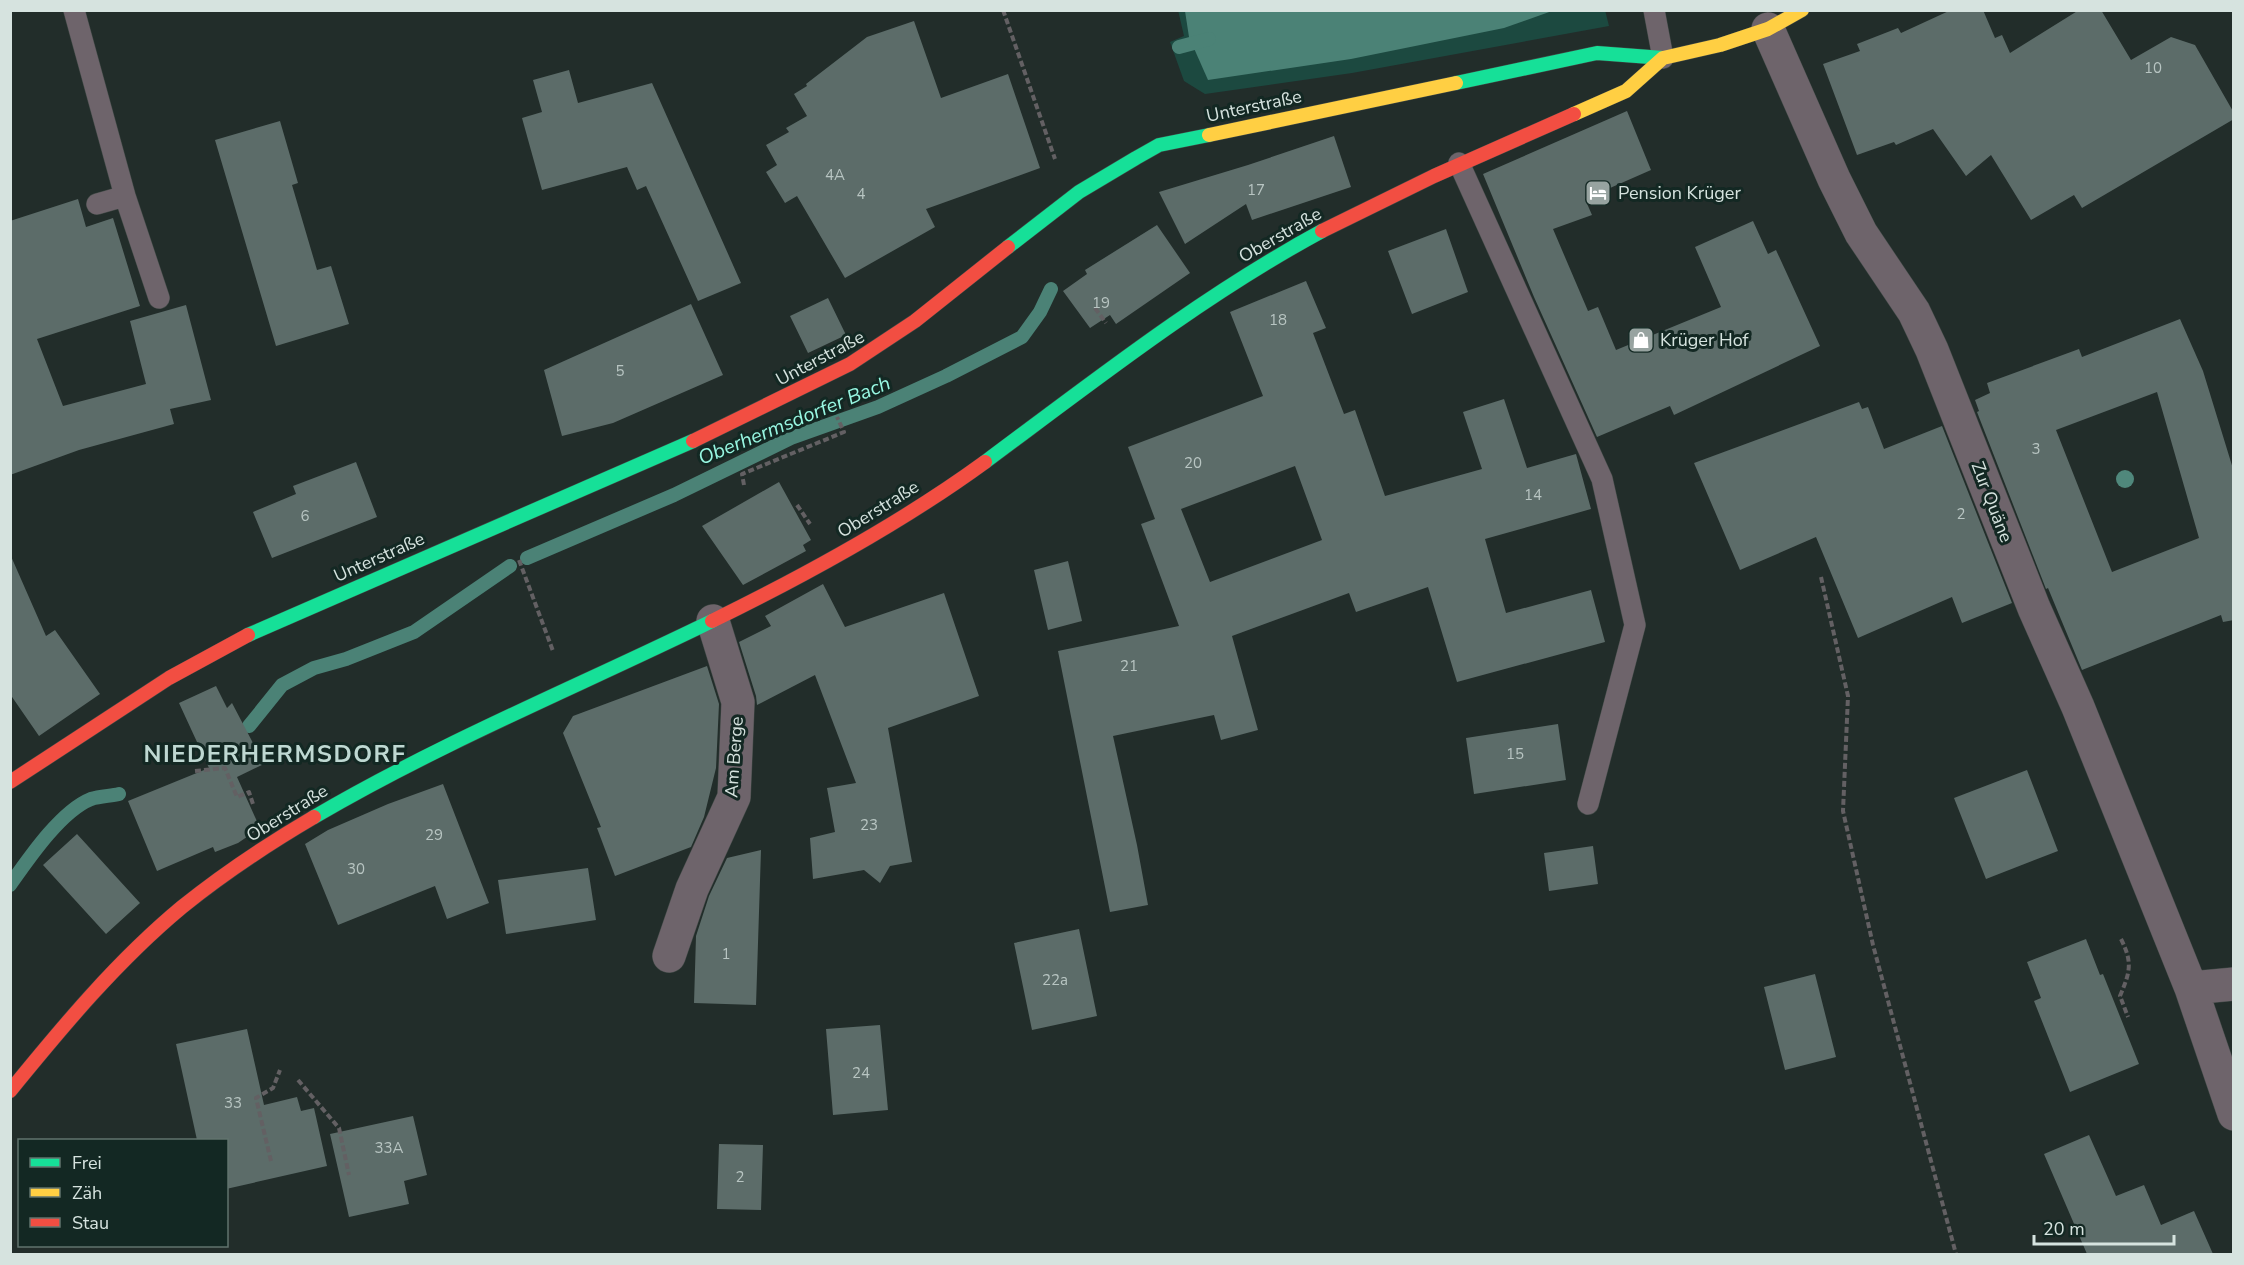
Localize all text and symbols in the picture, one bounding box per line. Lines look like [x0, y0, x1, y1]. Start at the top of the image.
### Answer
house number: 10 [2144, 58, 2162, 78]
street label: Unterstraße [1204, 84, 1304, 128]
house number: 4A [825, 165, 845, 185]
hotel icon: Pension Krüger [1583, 178, 1613, 208]
house number: 17 [1247, 180, 1265, 200]
place label: Pension Krüger [1618, 181, 1741, 205]
house number: 4 [856, 184, 866, 204]
street label: Oberstraße [1234, 202, 1326, 268]
house number: 19 [1092, 293, 1110, 313]
house number: 18 [1269, 310, 1287, 330]
street label: Unterstraße [772, 325, 868, 391]
shop icon: Krüger Hof [1626, 325, 1656, 355]
place label: Krüger Hof [1660, 328, 1750, 352]
house number: 5 [615, 361, 625, 381]
water label: Oberhermsdorfer Bach [694, 370, 894, 471]
house number: 3 [2031, 439, 2041, 459]
house number: 20 [1184, 453, 1202, 473]
street label: Zur Quäne [1966, 458, 2018, 546]
street label: Oberstraße [833, 475, 923, 543]
house number: 14 [1524, 485, 1542, 505]
house number: 2 [1956, 504, 1966, 524]
house number: 6 [300, 506, 310, 526]
street label: Unterstraße [330, 526, 428, 588]
house number: 21 [1120, 656, 1138, 676]
street label: Am Berge [719, 716, 749, 798]
district label: NIEDERHERMSDORF [143, 738, 407, 770]
house number: 15 [1506, 744, 1524, 764]
street label: Oberstraße [242, 779, 332, 847]
house number: 23 [860, 815, 878, 835]
house number: 29 [425, 825, 443, 845]
house number: 30 [347, 859, 365, 879]
house number: 1 [721, 944, 731, 964]
house number: 22a [1042, 970, 1068, 990]
house number: 24 [852, 1063, 870, 1083]
house number: 33 [224, 1093, 242, 1113]
house number: 33A [375, 1138, 404, 1158]
legend [18, 1139, 228, 1247]
text: Frei [72, 1151, 102, 1175]
house number: 2 [735, 1167, 745, 1187]
text: Zäh [72, 1181, 102, 1205]
scale bar [2034, 1208, 2174, 1246]
text: Stau [72, 1211, 109, 1235]
text: 20 m [2043, 1217, 2085, 1241]

